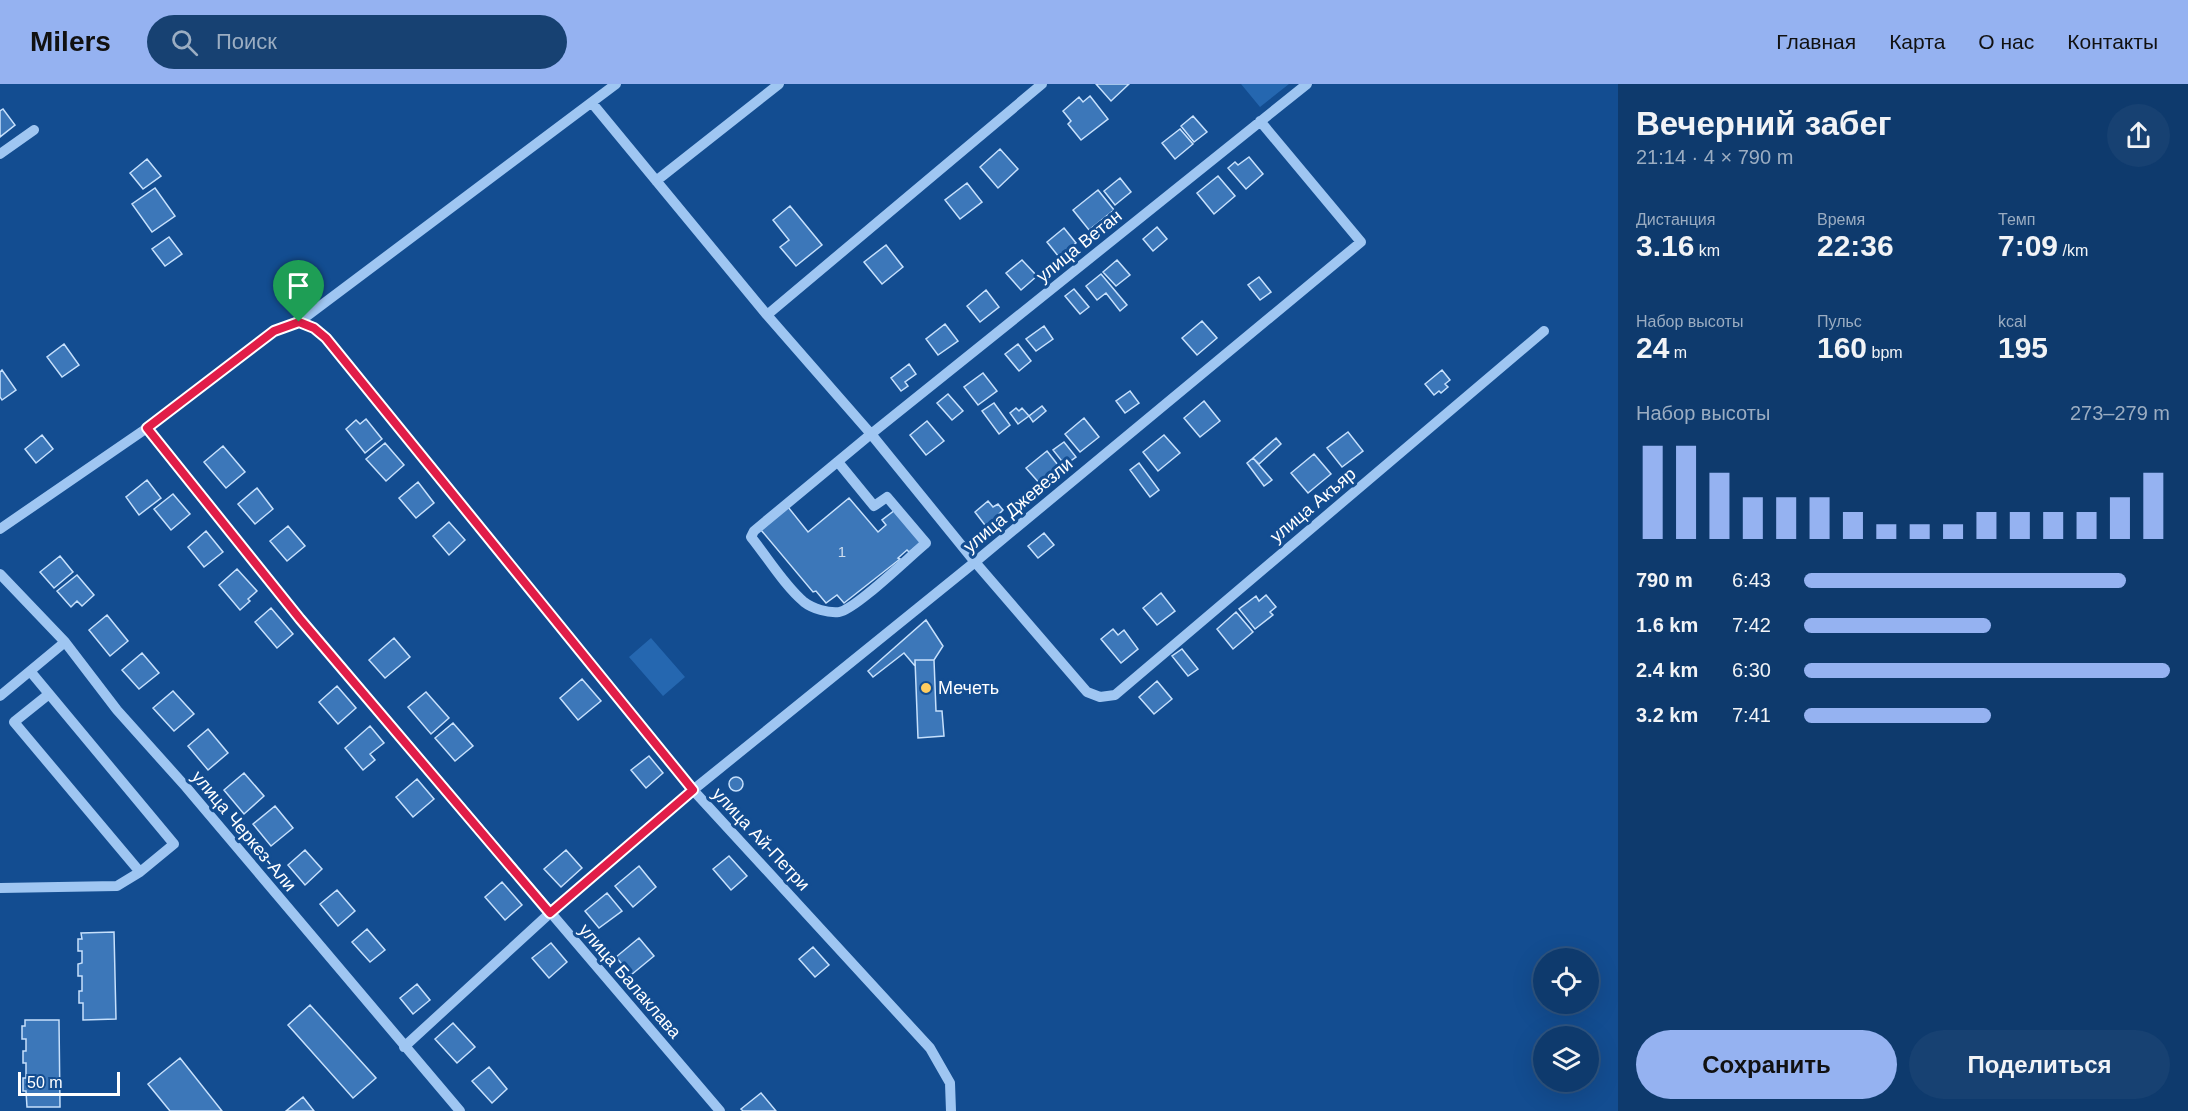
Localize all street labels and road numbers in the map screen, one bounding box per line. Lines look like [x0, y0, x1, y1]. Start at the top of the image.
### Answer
street label: улица Ветан [1032, 206, 1126, 286]
street label: улица Джевезли [959, 454, 1077, 556]
street label: улица Акъяр [1266, 463, 1360, 547]
street label: улица Черкез-Али [188, 767, 300, 895]
street label: улица Ай-Петри [708, 783, 814, 895]
street label: улица Балаклава [575, 920, 686, 1043]

